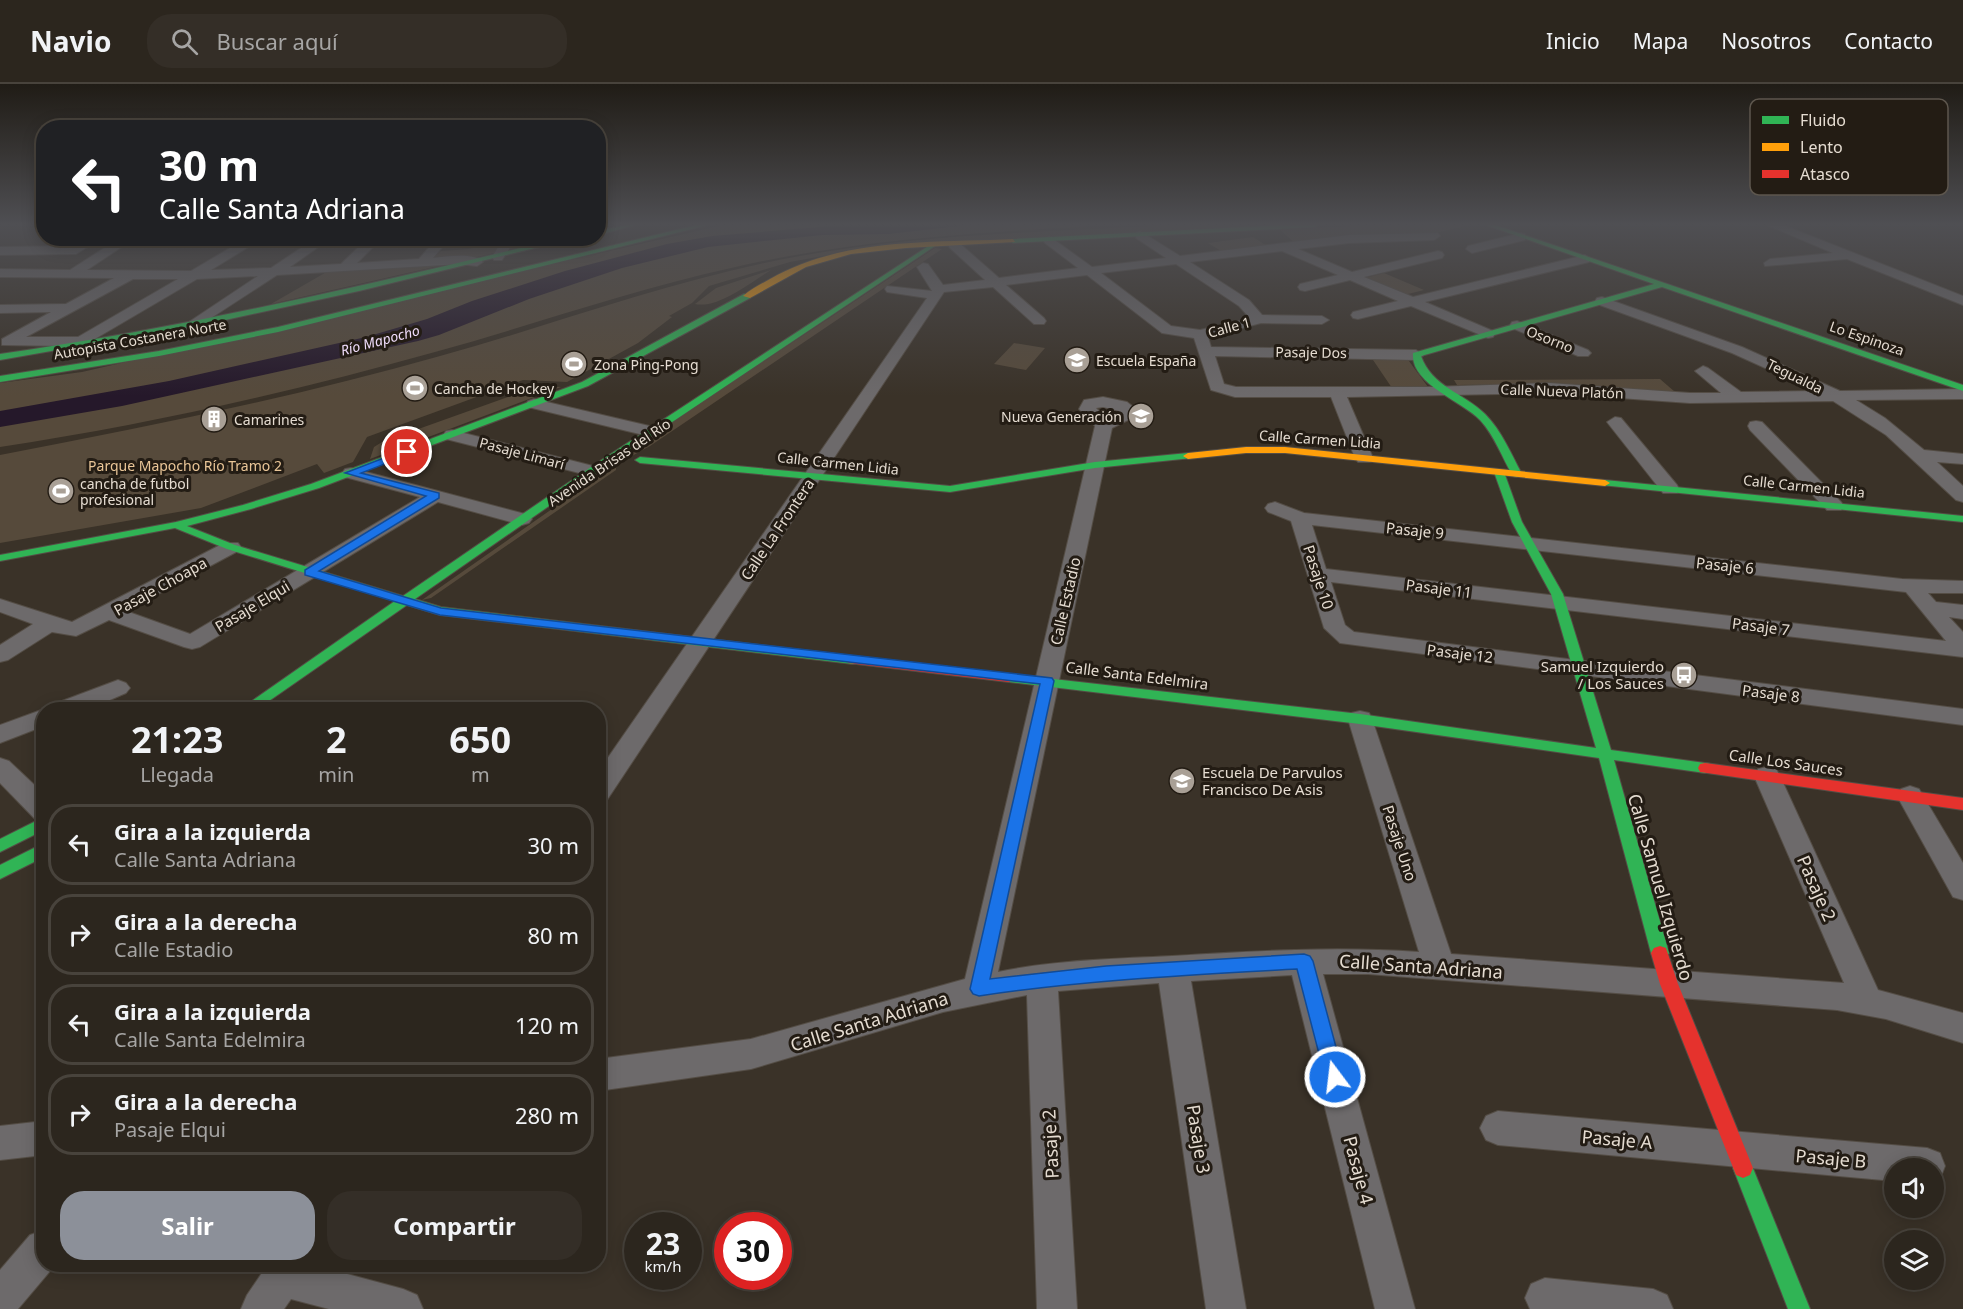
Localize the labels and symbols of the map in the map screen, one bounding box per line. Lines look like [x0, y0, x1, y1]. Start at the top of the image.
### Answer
legend [1750, 99, 1948, 195]
text: Fluido [1800, 109, 1846, 131]
text: Lento [1800, 136, 1843, 158]
text: Atasco [1800, 163, 1850, 185]
street label: Calle 1 [1206, 312, 1252, 342]
street label: Autopista Costanera Norte [52, 314, 228, 364]
street label: Lo Espinoza [1827, 316, 1907, 360]
water label: Río Mapocho [338, 320, 422, 360]
street label: Osorno [1524, 321, 1576, 357]
street label: Pasaje Dos [1275, 342, 1347, 362]
school or university icon: Escuela España [1062, 345, 1092, 375]
sports icon: Zona Ping-Pong [559, 349, 589, 379]
place label: Escuela España [1096, 351, 1196, 370]
street label: Tegualda [1764, 354, 1826, 398]
place label: Zona Ping-Pong [594, 355, 699, 374]
sports icon: Cancha de Hockey [400, 373, 430, 403]
place label: Cancha de Hockey [434, 379, 555, 398]
street label: Calle Nueva Platón [1500, 379, 1624, 403]
school or university icon: Nueva Generación [1126, 401, 1156, 431]
building icon: Camarines [199, 404, 229, 434]
place label: Nueva Generación [1001, 407, 1122, 426]
place label: Camarines [234, 410, 305, 429]
street label: Avenida Brisas del Río [544, 414, 674, 510]
street label: Calle Carmen Lidia [1258, 425, 1382, 453]
pin [381, 426, 432, 477]
street label: Pasaje Limarí [477, 433, 567, 474]
street label: Calle Carmen Lidia [776, 447, 900, 479]
park label: Parque Mapocho Río Tramo 2 [88, 456, 282, 475]
street label: Calle Carmen Lidia [1742, 470, 1866, 502]
place label: cancha de futbol profesional [80, 474, 189, 509]
street label: Calle La Frontera [736, 474, 818, 584]
sports icon: cancha de futbol profesional [46, 476, 76, 506]
street label: Pasaje 9 [1385, 517, 1445, 543]
street label: Pasaje 10 [1299, 542, 1339, 612]
street label: Pasaje Choapa [110, 552, 210, 620]
street label: Pasaje 6 [1695, 552, 1755, 578]
street label: Calle Estadio [1045, 555, 1085, 647]
street label: Pasaje 11 [1405, 574, 1473, 602]
street label: Pasaje Elqui [211, 576, 293, 636]
street label: Pasaje 7 [1731, 613, 1791, 639]
street label: Pasaje 12 [1426, 639, 1494, 667]
street label: Calle Santa Edelmira [1064, 656, 1210, 694]
place label: Samuel Izquierdo / Los Sauces [1541, 656, 1664, 693]
bus stop icon: Samuel Izquierdo / Los Sauces [1669, 660, 1699, 690]
street label: Pasaje 8 [1741, 680, 1801, 706]
street label: Calle Los Sauces [1728, 744, 1844, 780]
place label: Escuela De Parvulos Francisco De Asis [1202, 762, 1343, 799]
school or university icon: Escuela De Parvulos Francisco De Asis [1167, 766, 1197, 796]
street label: Calle Samuel Izquierdo [1623, 791, 1699, 983]
street label: Pasaje Uno [1378, 803, 1422, 883]
street label: Pasaje 2 [1792, 851, 1842, 925]
street label: Calle Santa Adriana [1338, 948, 1504, 984]
street label: Calle Santa Adriana [787, 986, 951, 1056]
position arrow [1303, 1045, 1367, 1109]
street label: Pasaje 3 [1182, 1103, 1216, 1175]
street label: Pasaje 2 [1036, 1109, 1064, 1179]
street label: Pasaje A [1581, 1124, 1654, 1154]
street label: Pasaje 4 [1338, 1133, 1380, 1207]
street label: Pasaje B [1795, 1143, 1867, 1173]
speed limit sign: 30 [714, 1212, 792, 1290]

